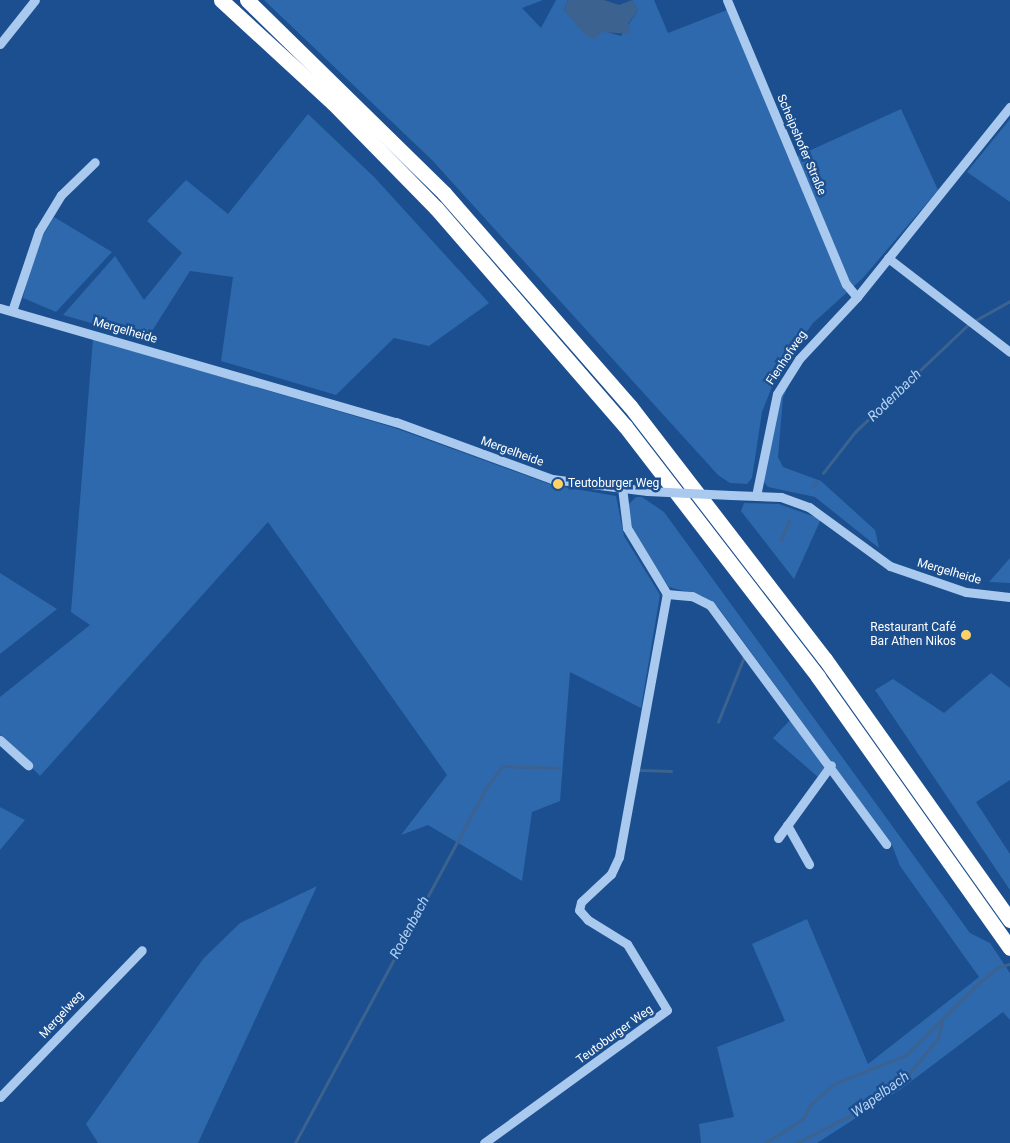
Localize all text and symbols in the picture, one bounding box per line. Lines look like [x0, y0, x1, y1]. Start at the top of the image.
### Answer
street label: Scheipshofer Straße [773, 92, 829, 198]
street label: Mergelheide [91, 315, 159, 347]
street label: Fienhofweg [764, 328, 810, 388]
water label: Rodenbach [864, 365, 924, 425]
street label: Mergelheide [479, 434, 545, 470]
place label: Teutoburger Weg [568, 477, 659, 491]
marker: Teutoburger Weg [552, 478, 564, 490]
street label: Mergelheide [915, 556, 983, 588]
place label: Restaurant Café Bar Athen Nikos [870, 621, 956, 649]
marker: Restaurant Café Bar Athen Nikos [960, 629, 972, 641]
water label: Rodenbach [386, 893, 432, 961]
street label: Mergelweg [37, 988, 87, 1042]
street label: Teutoburger Weg [574, 1002, 656, 1068]
water label: Wapelbach [848, 1068, 912, 1120]

